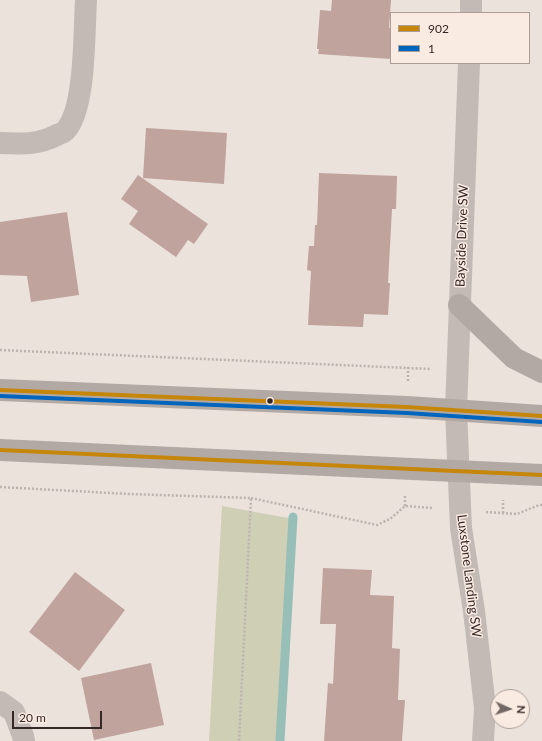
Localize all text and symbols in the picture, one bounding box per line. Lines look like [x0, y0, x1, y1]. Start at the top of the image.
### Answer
legend [390, 12, 530, 64]
text: 902 [428, 21, 449, 36]
text: 1 [428, 41, 435, 56]
street label: Bayside Drive SW [452, 185, 472, 287]
unlabelled marker [265, 396, 275, 406]
street label: Luxstone Landing SW [454, 514, 484, 638]
north arrow [490, 689, 530, 729]
scale bar [14, 703, 104, 729]
text: N [515, 705, 528, 714]
text: 20 m [19, 710, 46, 725]

